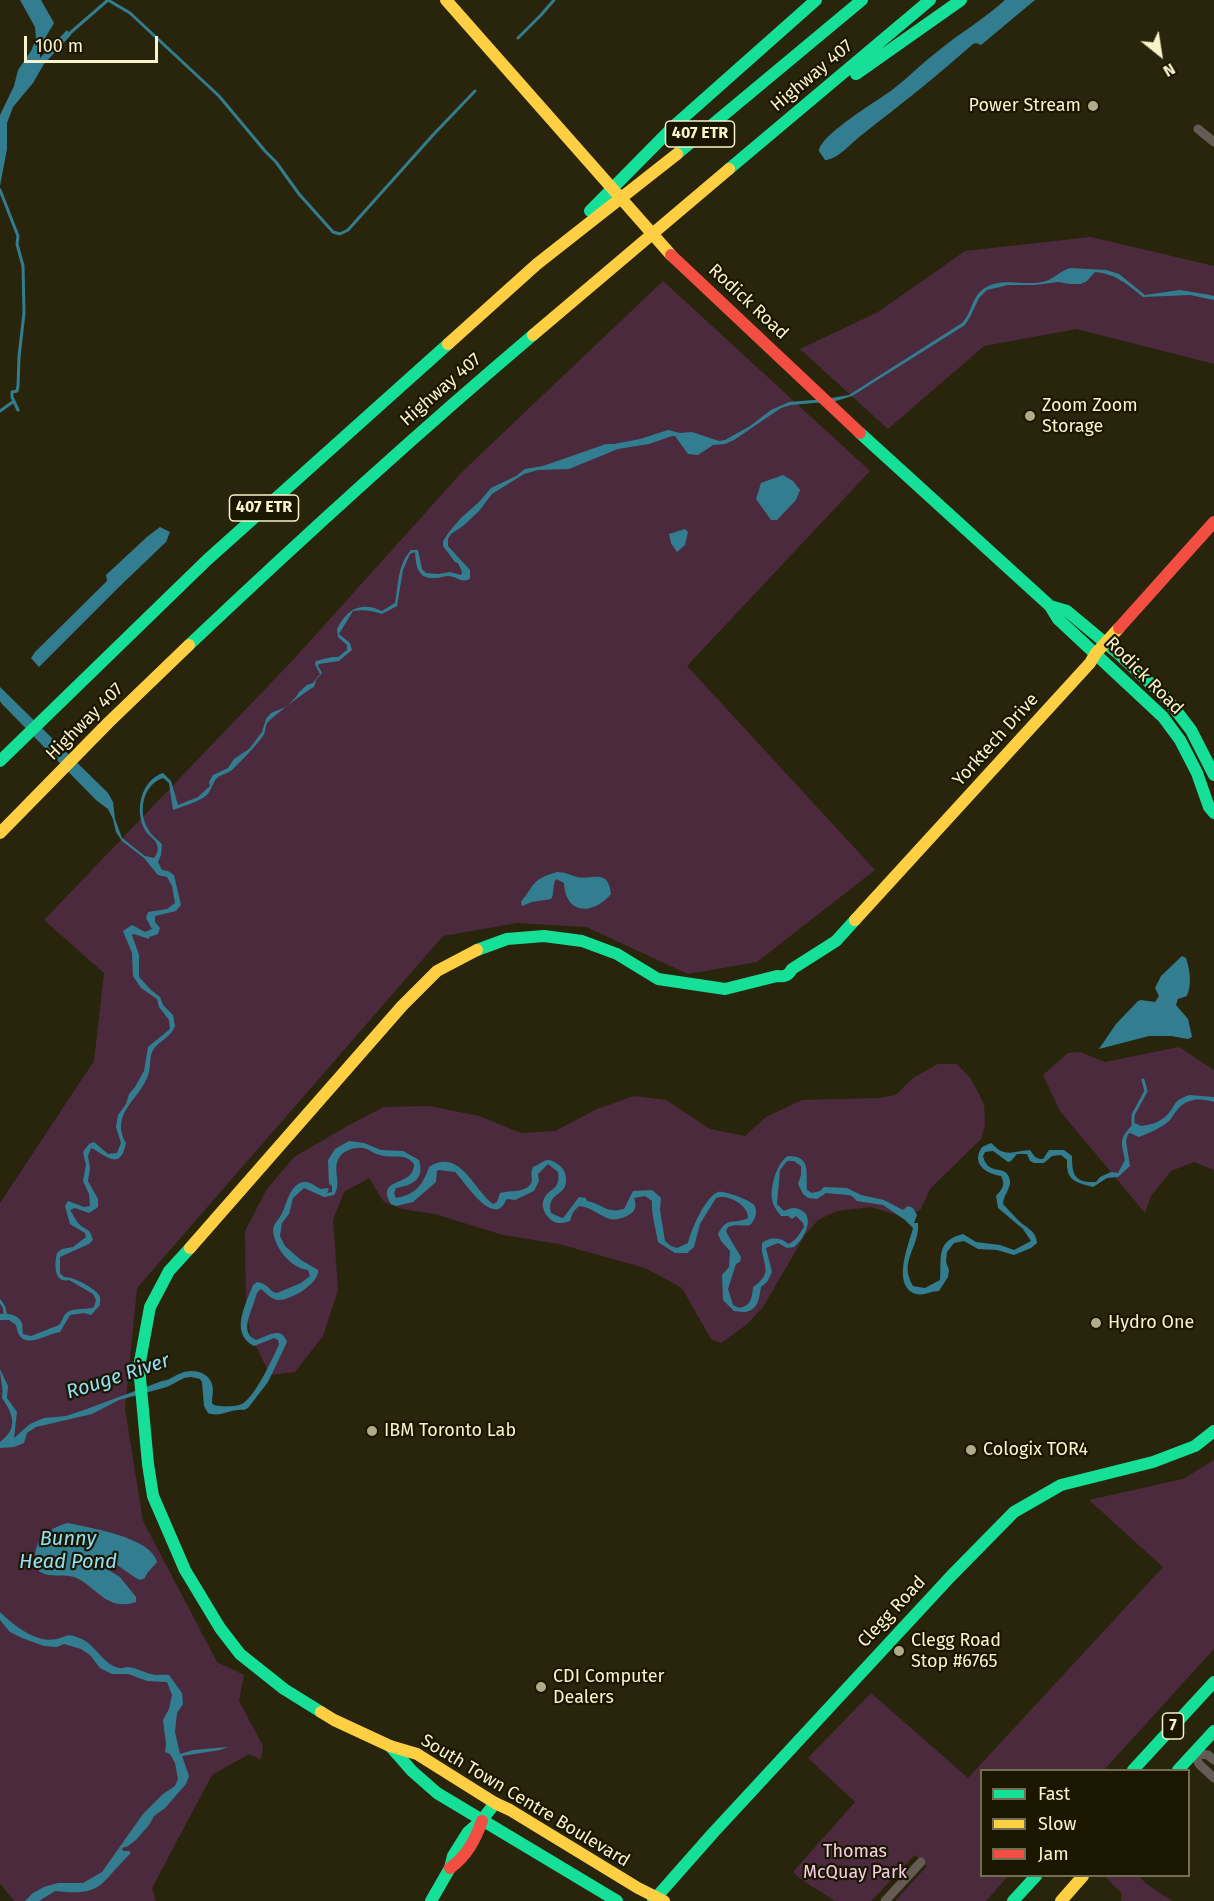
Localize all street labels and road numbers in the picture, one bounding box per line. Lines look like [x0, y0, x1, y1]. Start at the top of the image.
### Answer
street label: Highway 407 [767, 35, 857, 117]
road number: 407 ETR [666, 121, 734, 147]
street label: Rodick Road [704, 260, 792, 344]
street label: Highway 407 [396, 349, 486, 431]
road number: 407 ETR [230, 495, 298, 521]
street label: Rodick Road [1101, 633, 1187, 719]
street label: Highway 407 [42, 679, 128, 765]
street label: Yorktech Drive [949, 689, 1043, 791]
street label: Clegg Road [853, 1572, 931, 1652]
road number: 7 [1162, 1713, 1184, 1739]
street label: South Town Centre Boulevard [417, 1730, 633, 1872]

